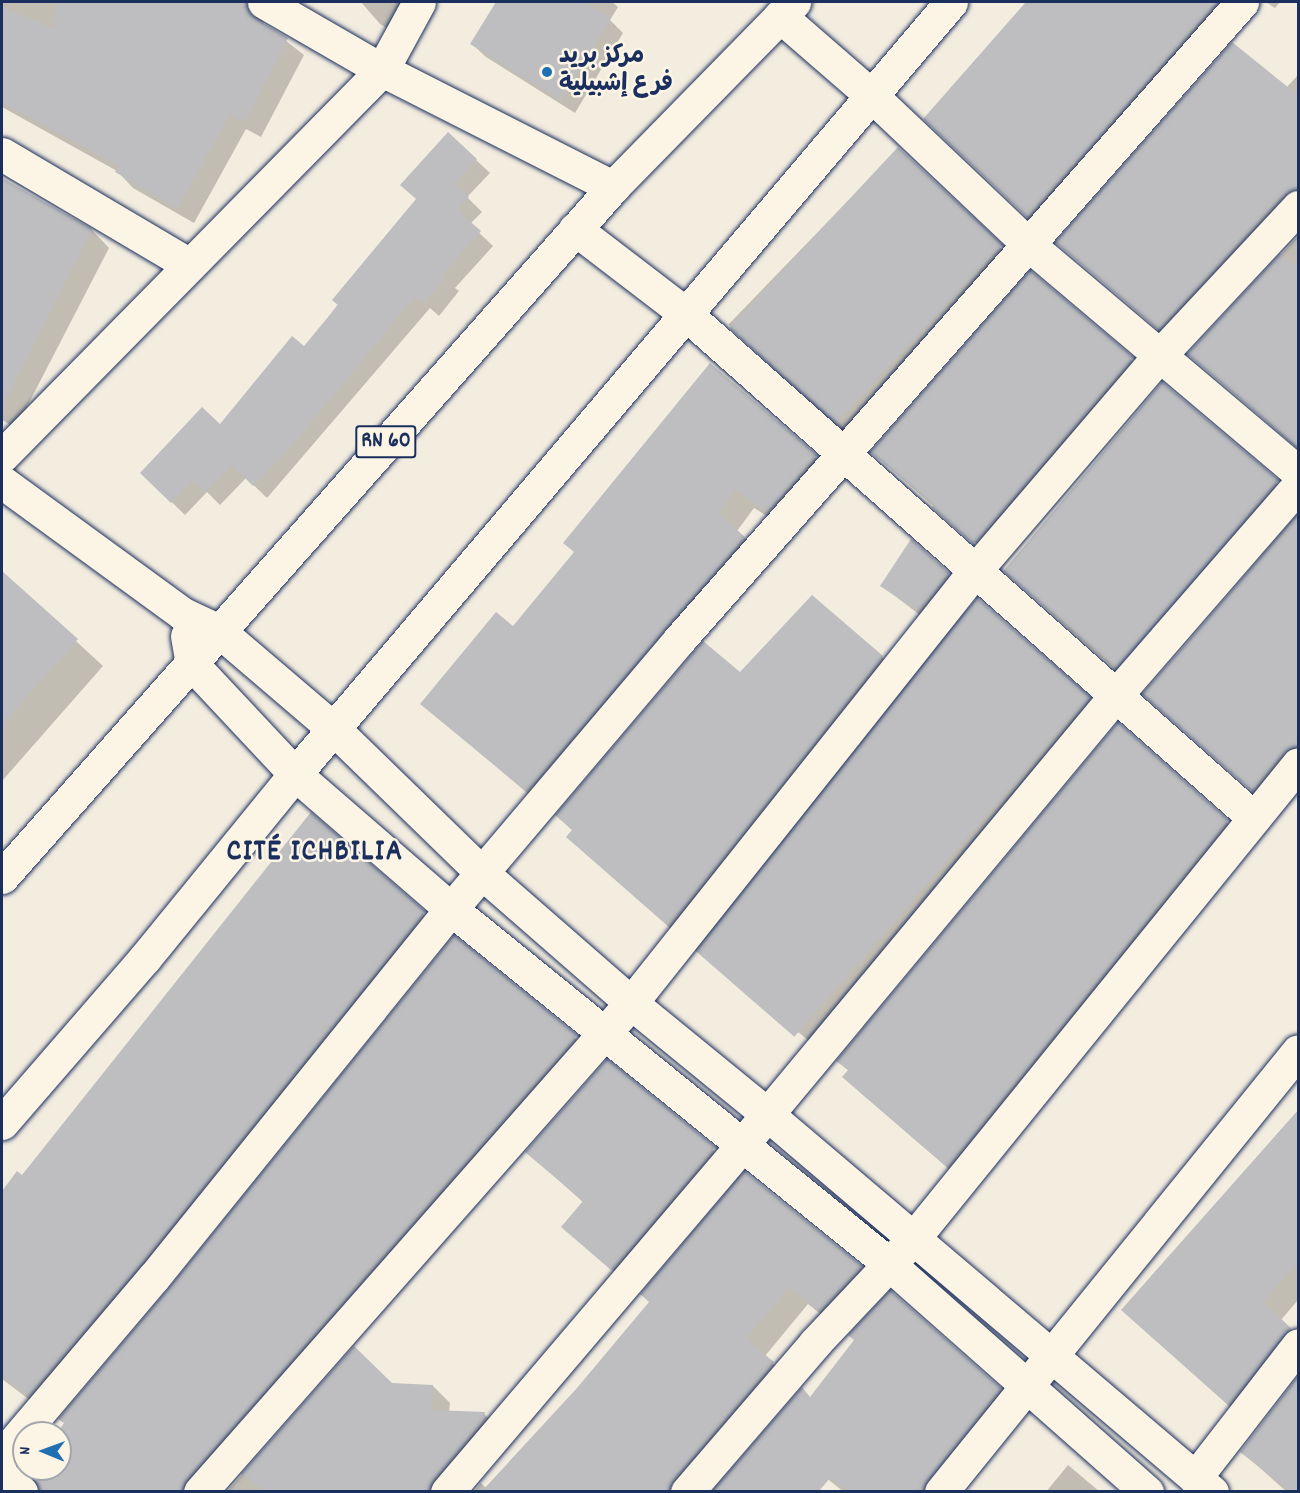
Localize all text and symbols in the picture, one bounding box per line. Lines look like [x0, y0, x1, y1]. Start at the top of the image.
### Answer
place label: مركز بريد فرع إشبيلية [559, 44, 673, 100]
marker: مركز بريد فرع إشبيلية [540, 65, 554, 79]
road number: RN 60 [354, 423, 418, 461]
district label: CITÉ ICHBILIA [226, 836, 404, 872]
north arrow [12, 1421, 72, 1481]
text: N [14, 1447, 37, 1455]

